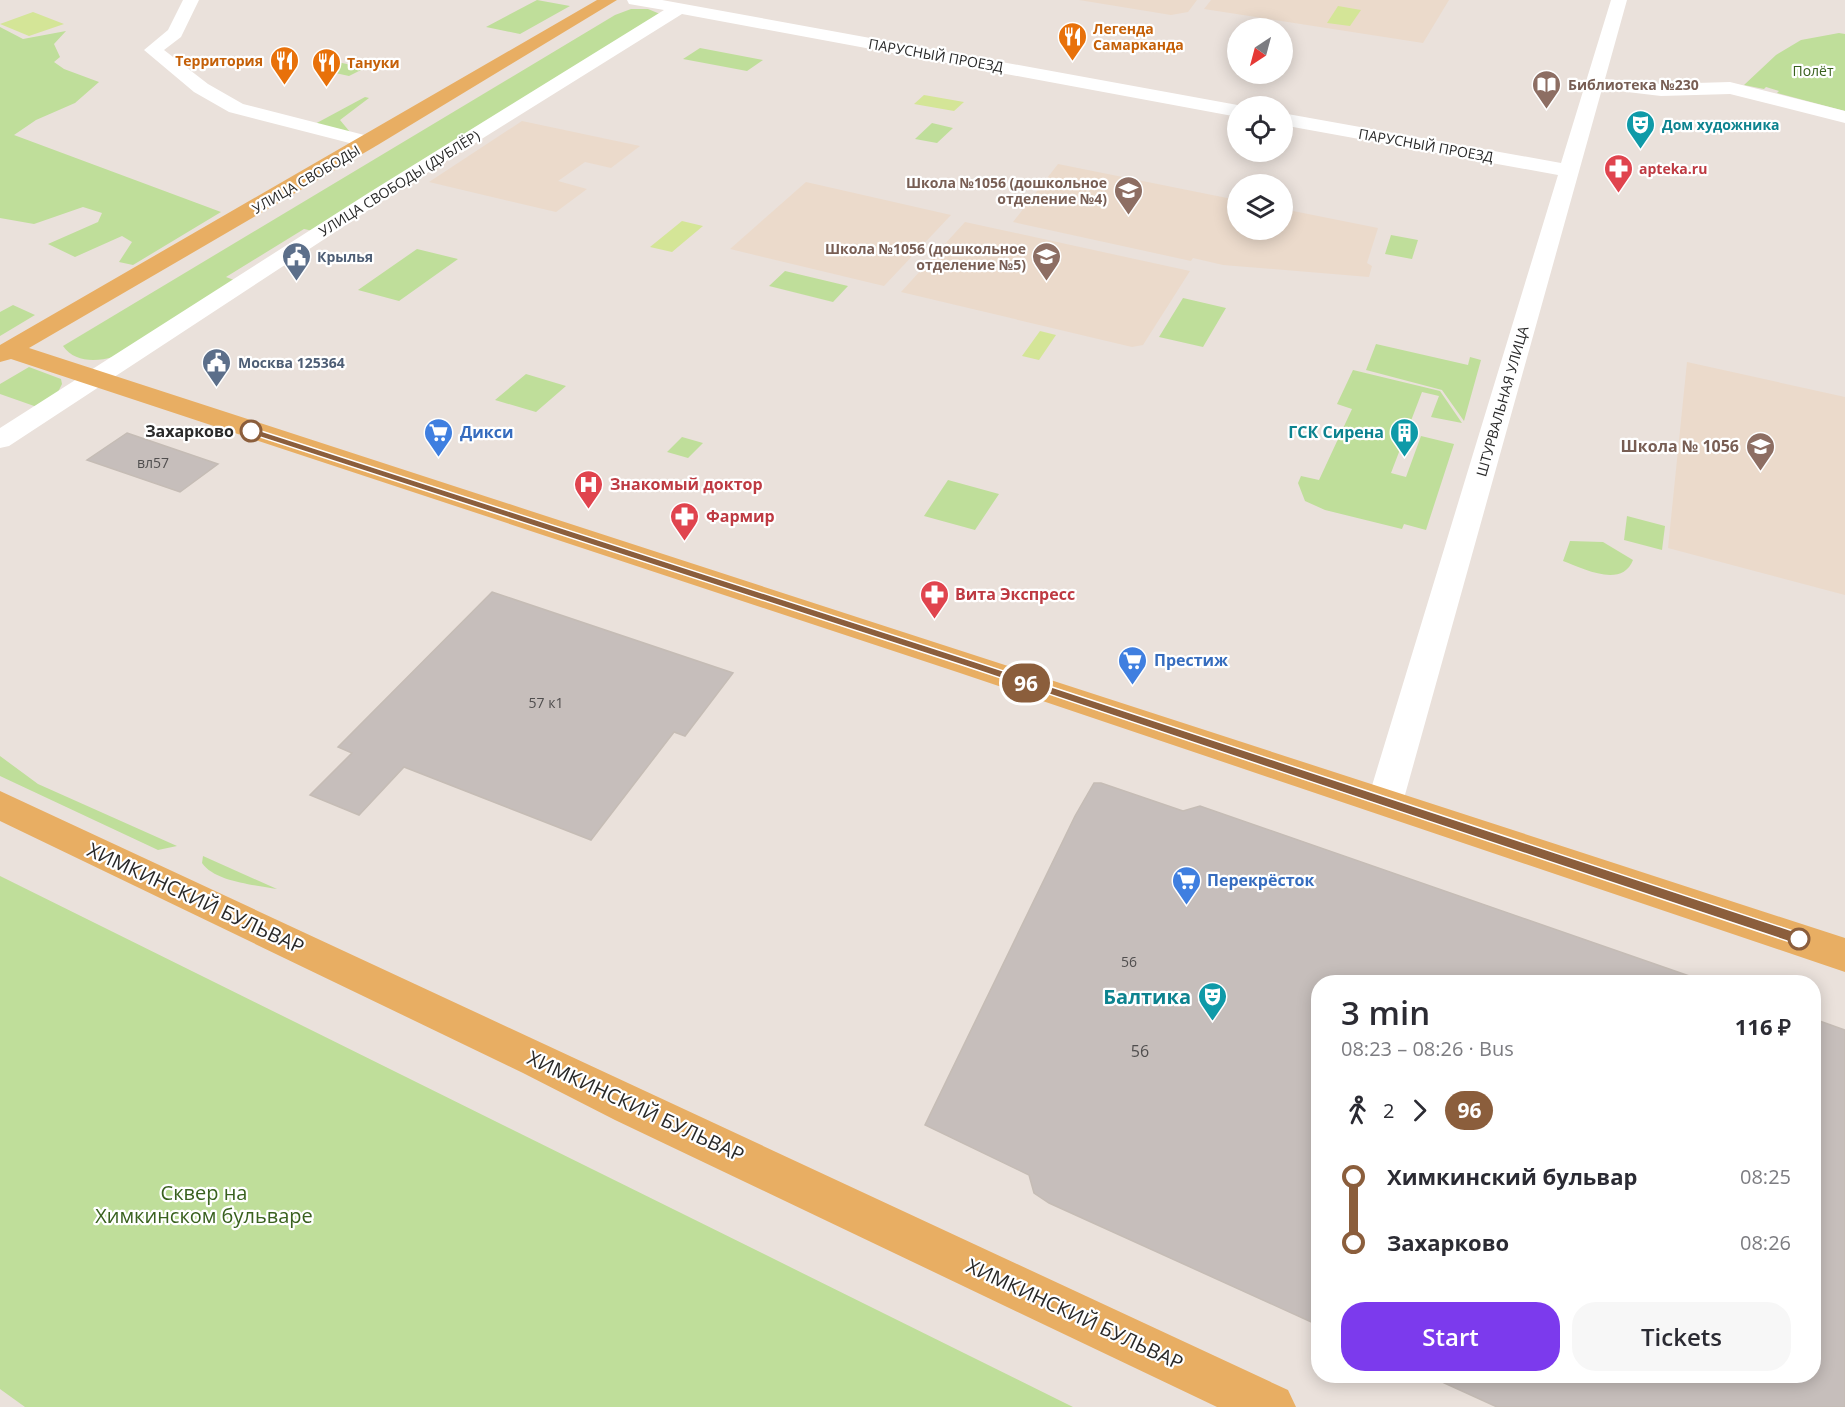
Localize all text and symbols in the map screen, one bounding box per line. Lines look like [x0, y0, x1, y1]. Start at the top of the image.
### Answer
north arrow [1227, 18, 1293, 84]
map controls [1227, 18, 1293, 240]
place label: Легенда Самарканда [1093, 19, 1184, 54]
restaurant icon: Легенда Самарканда [1056, 20, 1088, 62]
street label: ПАРУСНЫЙ ПРОЕЗД [867, 34, 1005, 76]
restaurant icon: Территория [268, 44, 300, 86]
restaurant icon: Тануки [310, 46, 342, 88]
place label: Территория [175, 51, 263, 70]
place label: Тануки [347, 53, 400, 72]
park label: Полёт [1792, 61, 1834, 80]
library icon: Библиотека №230 [1531, 68, 1563, 110]
place label: Библиотека №230 [1568, 75, 1699, 94]
button: locate [1227, 96, 1293, 162]
theatre icon: Дом художника [1625, 108, 1657, 150]
place label: Дом художника [1662, 115, 1780, 134]
street label: ПАРУСНЫЙ ПРОЕЗД [1357, 124, 1495, 166]
street label: УЛИЦА СВОБОДЫ (ДУБЛЁР) [315, 126, 483, 240]
street label: УЛИЦА СВОБОДЫ [249, 140, 363, 218]
pharmacy icon: apteka.ru [1602, 152, 1634, 194]
place label: apteka.ru [1639, 159, 1707, 178]
place label: Школа №1056 (дошкольное отделение №4) [906, 173, 1107, 208]
school or university icon: Школа №1056 (дошкольное отделение №4) [1112, 174, 1144, 216]
button: layers [1227, 174, 1293, 240]
place label: Школа №1056 (дошкольное отделение №5) [825, 239, 1026, 274]
public building icon: Крылья [280, 240, 312, 282]
school or university icon: Школа №1056 (дошкольное отделение №5) [1031, 240, 1063, 282]
place label: Крылья [317, 247, 373, 266]
street label: ШТУРВАЛЬНАЯ УЛИЦА [1471, 323, 1533, 479]
public building icon: Москва 125364 [201, 346, 233, 388]
place label: Москва 125364 [238, 353, 345, 372]
supermarket icon: Дикси [423, 416, 455, 458]
building icon: ГСК Сирена [1389, 416, 1421, 458]
place label: Захарково [145, 420, 234, 442]
marker: Захарково [240, 420, 262, 442]
place label: Дикси [460, 421, 513, 443]
place label: ГСК Сирена [1288, 421, 1384, 443]
school or university icon: Школа № 1056 [1744, 430, 1776, 472]
place label: Школа № 1056 [1621, 435, 1739, 457]
house number: вл57 [137, 453, 169, 472]
hospital icon: Знакомый доктор [573, 468, 605, 510]
place label: Знакомый доктор [610, 473, 763, 495]
pharmacy icon: Фармир [669, 500, 701, 542]
place label: Фармир [706, 505, 775, 527]
pharmacy icon: Вита Экспресс [918, 578, 950, 620]
place label: Вита Экспресс [955, 583, 1075, 605]
supermarket icon: Престиж [1117, 644, 1149, 686]
place label: Престиж [1154, 649, 1228, 671]
line badge: 96 [999, 664, 1053, 702]
text: 96 [1014, 669, 1038, 697]
house number: 57 к1 [529, 693, 563, 712]
street label: ХИМКИНСКИЙ БУЛЬВАР [83, 836, 309, 960]
supermarket icon: Перекрёсток [1170, 864, 1202, 906]
place label: Перекрёсток [1207, 869, 1314, 891]
unlabelled marker [1788, 928, 1810, 950]
house number: 56 [1121, 952, 1137, 971]
theatre icon: Балтика [1196, 980, 1228, 1022]
place label: Балтика [1103, 983, 1191, 1010]
text: 3 min [1341, 990, 1430, 1035]
text: 116 ₽ [1735, 1011, 1791, 1041]
text: 08:23 – 08:26 · Bus [1341, 1035, 1514, 1062]
house number: 56 [1131, 1040, 1149, 1062]
street label: ХИМКИНСКИЙ БУЛЬВАР [523, 1044, 749, 1168]
icon: walk [1341, 1094, 1374, 1127]
icon: forward [1403, 1094, 1436, 1127]
text: 96 [1457, 1096, 1481, 1124]
text: 2 [1383, 1097, 1394, 1124]
text: Химкинский бульвар [1387, 1161, 1637, 1191]
text: 08:25 [1740, 1163, 1791, 1190]
park label: Сквер на Химкинском бульваре [95, 1179, 313, 1229]
text: Захарково [1387, 1227, 1509, 1257]
text: 08:26 [1740, 1229, 1791, 1256]
street label: ХИМКИНСКИЙ БУЛЬВАР [962, 1252, 1188, 1376]
button: Start [1341, 1302, 1560, 1371]
button: Tickets [1572, 1302, 1791, 1371]

